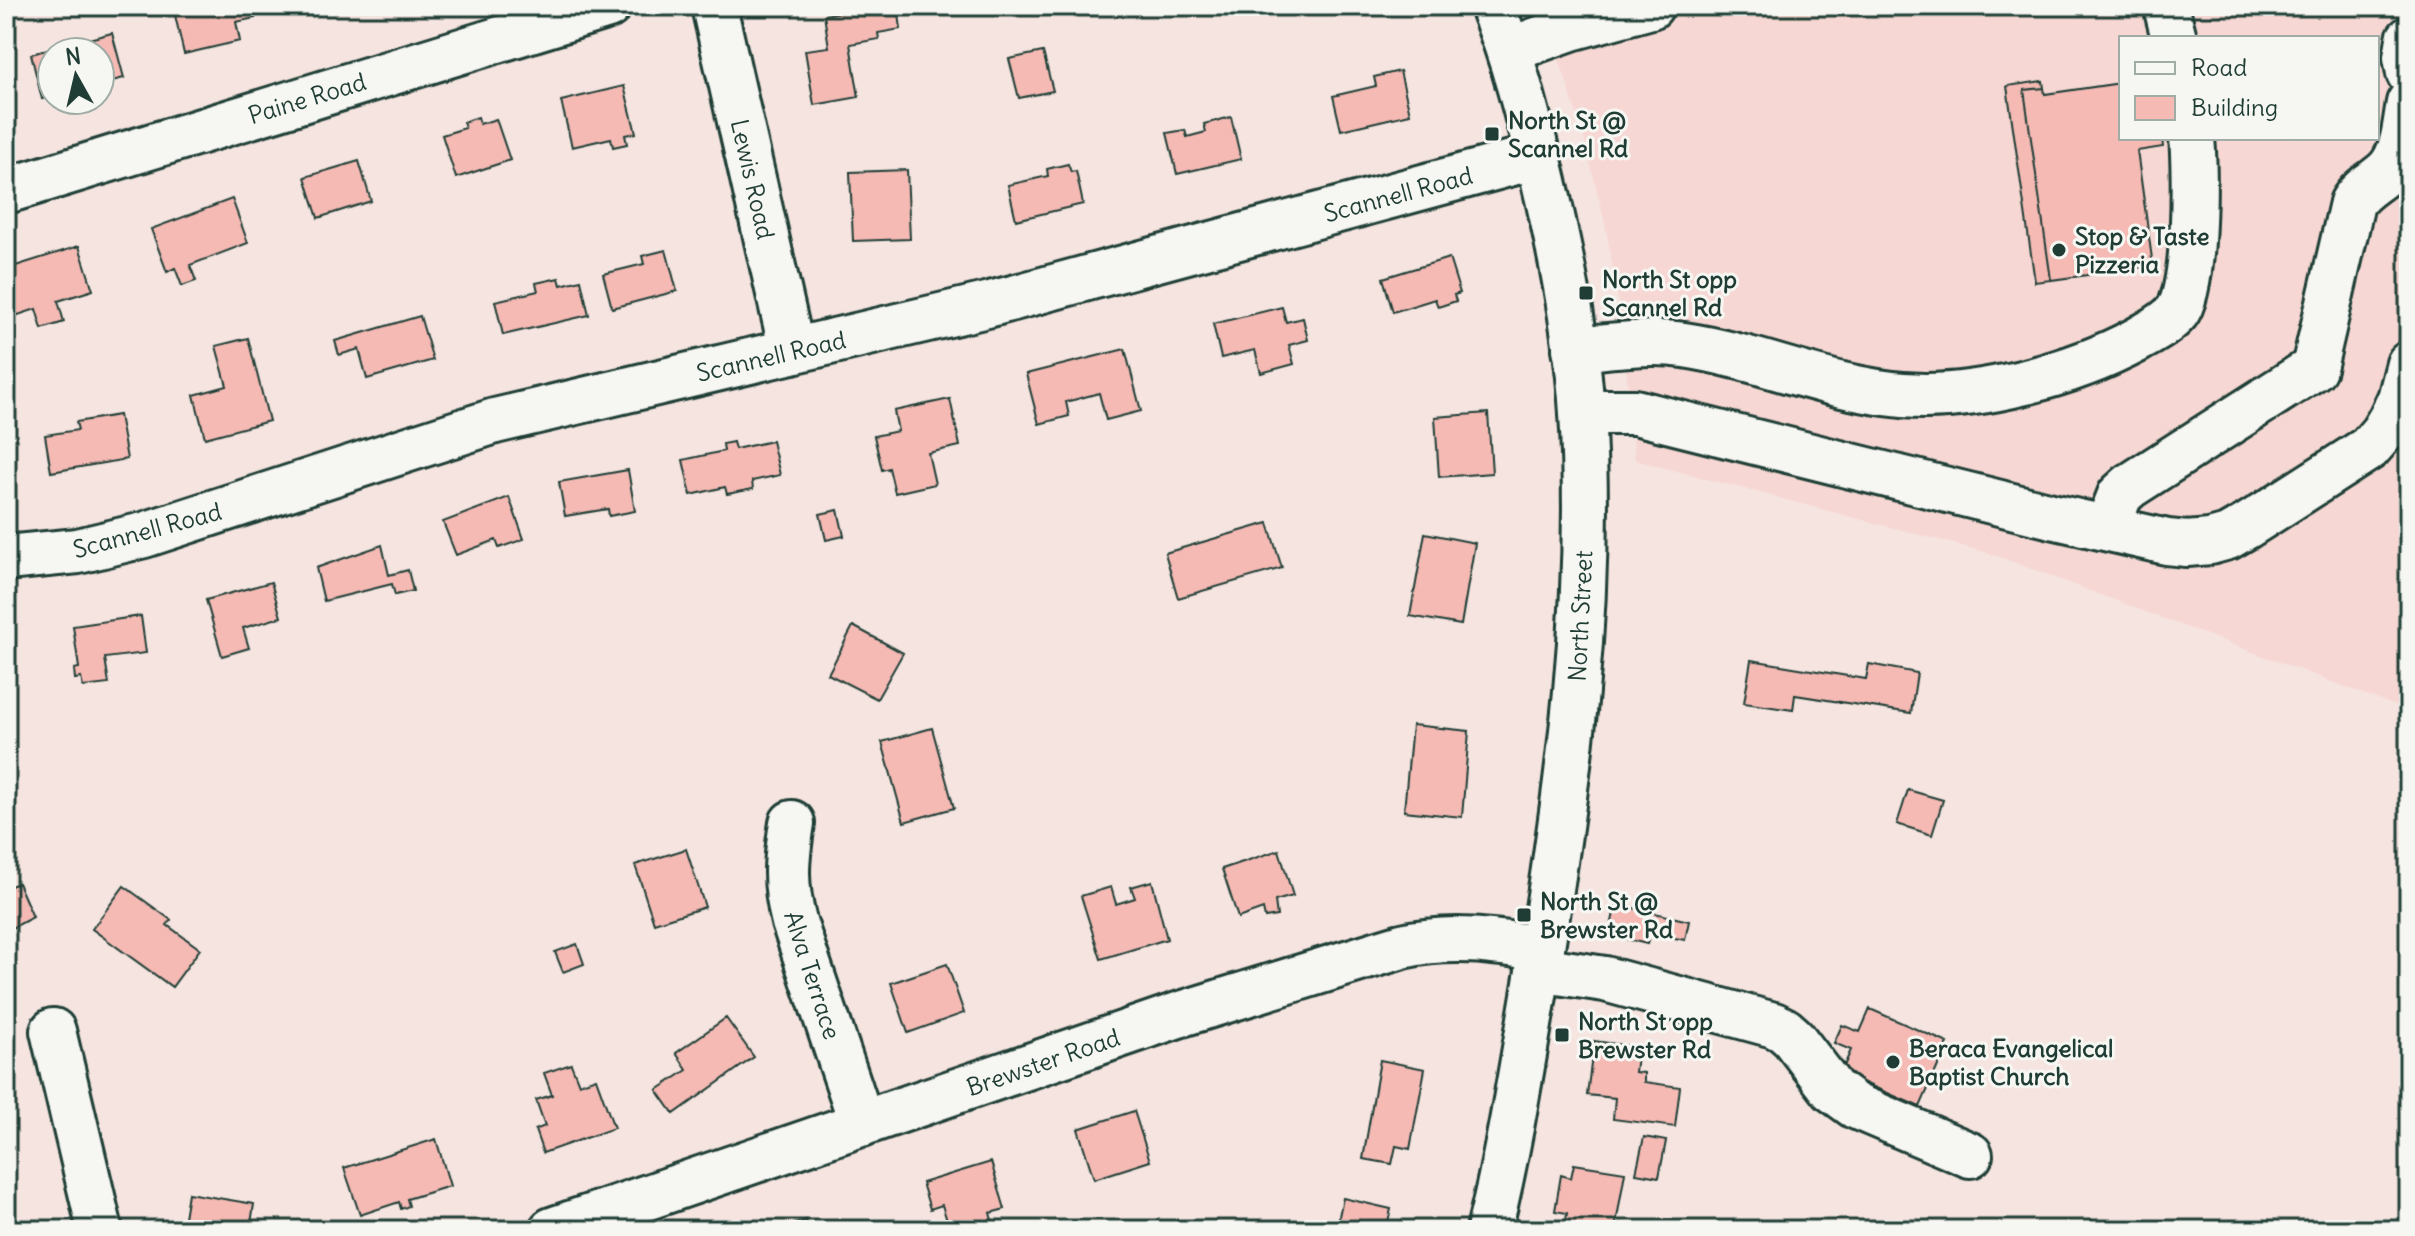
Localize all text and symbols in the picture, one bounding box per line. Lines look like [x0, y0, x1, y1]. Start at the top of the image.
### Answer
north arrow [36, 36, 116, 116]
legend [2119, 36, 2379, 140]
text: N [64, 41, 83, 71]
text: Road [2191, 52, 2247, 82]
street label: Paine Road [244, 66, 370, 130]
text: Building [2191, 92, 2278, 122]
place label: North St @ Scannel Rd [1508, 105, 1628, 163]
street label: Lewis Road [725, 116, 781, 242]
marker: North St @ Scannel Rd [1483, 125, 1501, 143]
street label: Scannell Road [1320, 160, 1476, 228]
place label: Stop & Taste Pizzeria [2075, 221, 2209, 279]
marker: Stop & Taste Pizzeria [2050, 241, 2068, 259]
place label: North St opp Scannel Rd [1602, 264, 1737, 322]
marker: North St opp Scannel Rd [1577, 284, 1595, 302]
street label: Scannell Road [693, 324, 849, 388]
street label: Scannell Road [69, 496, 225, 564]
street label: North Street [1562, 550, 1598, 682]
place label: North St @ Brewster Rd [1540, 886, 1673, 944]
marker: North St @ Brewster Rd [1515, 906, 1533, 924]
street label: Alva Terrace [778, 907, 848, 1043]
place label: North St opp Brewster Rd [1578, 1006, 1713, 1064]
street label: Brewster Road [962, 1022, 1124, 1102]
marker: North St opp Brewster Rd [1553, 1026, 1571, 1044]
place label: Beraca Evangelical Baptist Church [1909, 1033, 2113, 1091]
marker: Beraca Evangelical Baptist Church [1884, 1053, 1902, 1071]

